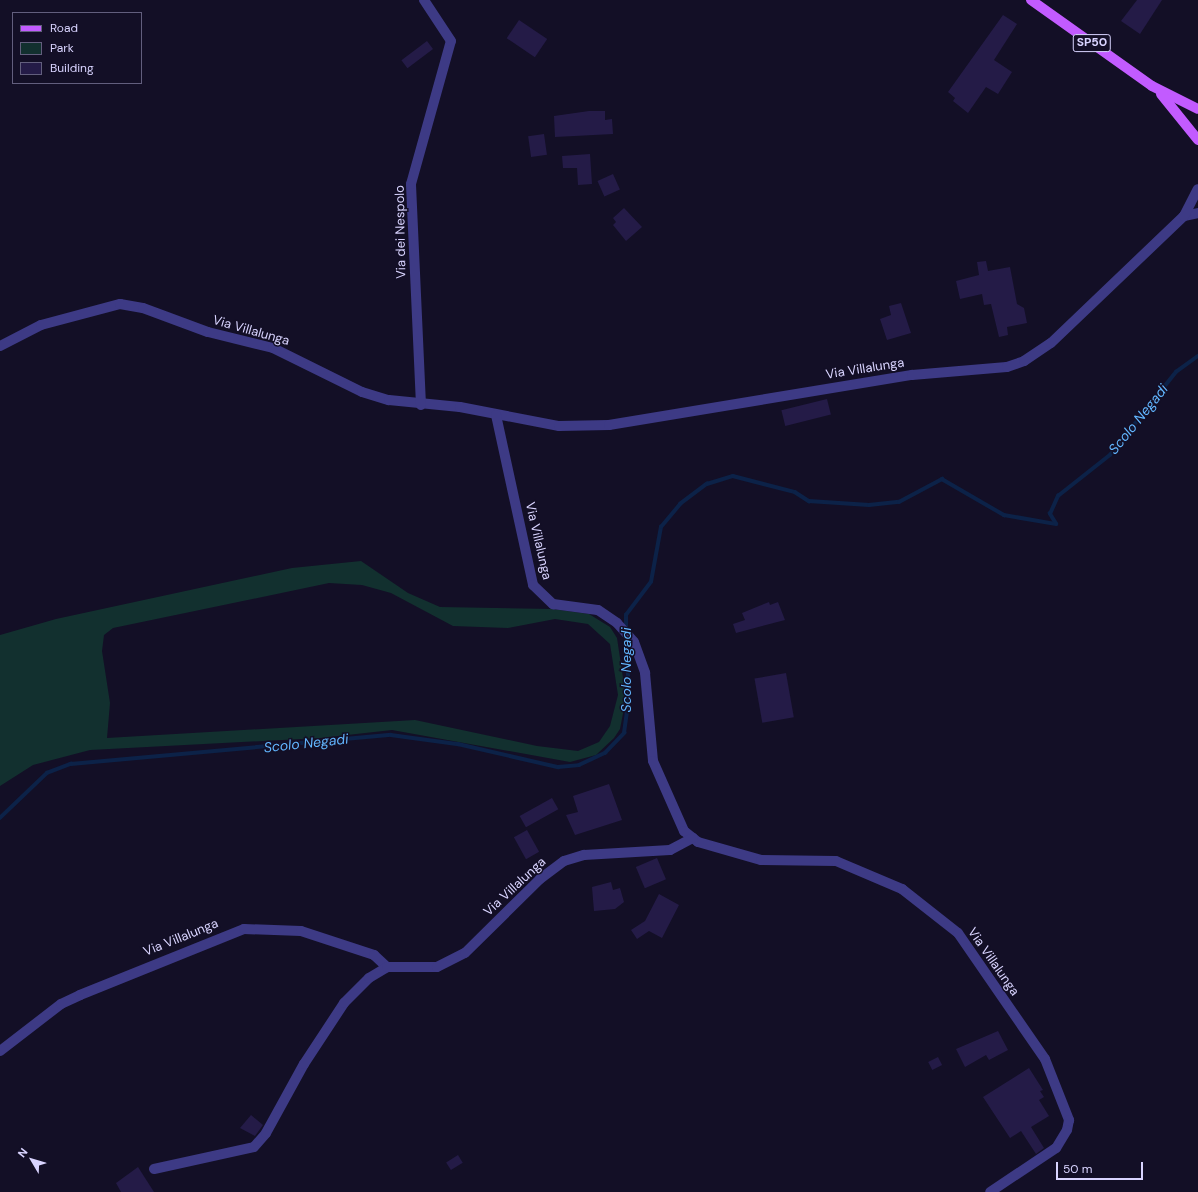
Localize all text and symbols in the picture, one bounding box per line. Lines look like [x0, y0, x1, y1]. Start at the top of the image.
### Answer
legend [12, 12, 142, 84]
text: Road [50, 20, 78, 36]
road number: SP50 [1072, 33, 1112, 53]
text: Park [50, 40, 74, 56]
text: Building [50, 60, 94, 76]
street label: Via dei Nespolo [392, 185, 410, 279]
street label: Via Villalunga [211, 313, 291, 349]
street label: Via Villalunga [825, 355, 905, 383]
water label: Scolo Negadi [1105, 381, 1171, 457]
street label: Via Villalunga [521, 501, 555, 581]
water label: Scolo Negadi [618, 627, 634, 713]
water label: Scolo Negadi [263, 730, 349, 756]
street label: Via Villalunga [481, 854, 549, 920]
street label: Via Villalunga [141, 916, 221, 960]
street label: Via Villalunga [964, 925, 1022, 999]
north arrow [12, 1140, 52, 1180]
text: N [15, 1145, 31, 1160]
scale bar [1058, 1154, 1145, 1180]
text: 50 m [1063, 1161, 1092, 1177]

